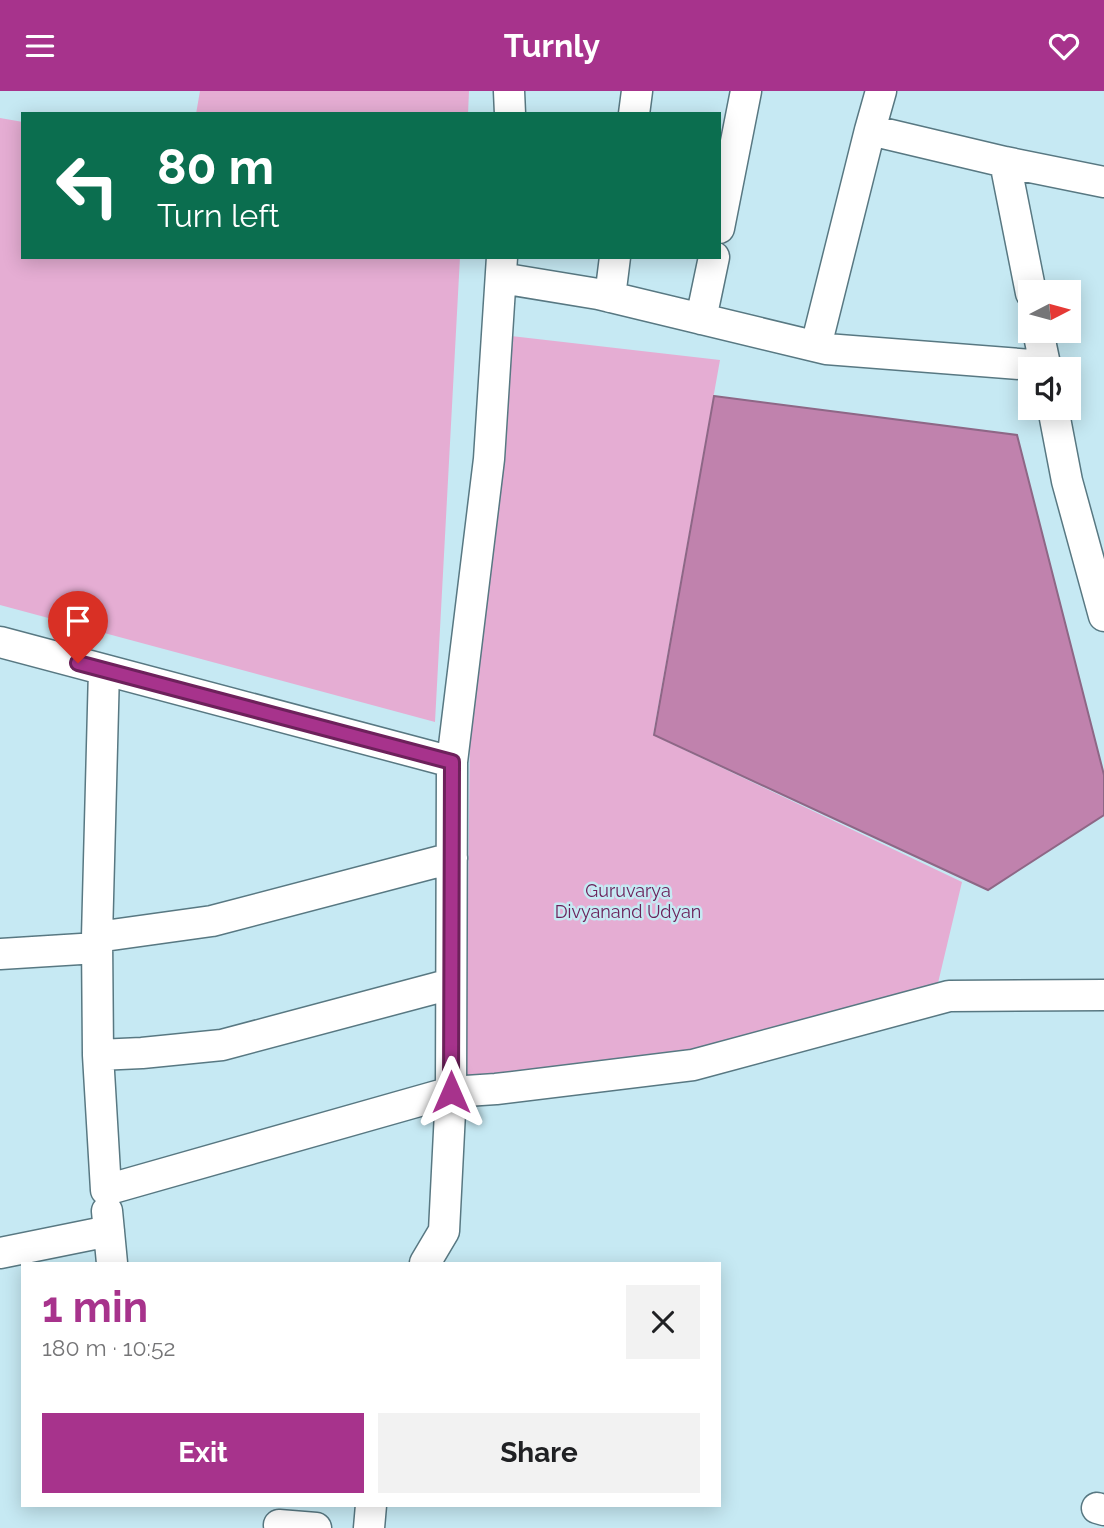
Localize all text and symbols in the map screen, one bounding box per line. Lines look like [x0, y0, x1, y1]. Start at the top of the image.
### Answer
icon: menu [21, 27, 59, 65]
text: Turnly [504, 27, 600, 64]
icon: heart [1045, 27, 1083, 65]
text: 80 m [157, 138, 274, 195]
icon: left [42, 140, 133, 231]
text: Turn left [157, 197, 279, 234]
north arrow [1018, 280, 1082, 343]
map controls [1018, 280, 1081, 420]
button: sound [1018, 357, 1081, 420]
pin [48, 591, 108, 663]
icon: arrive [59, 602, 97, 640]
park label: Guruvarya Divyanand Udyan [555, 880, 701, 922]
position arrow [414, 1055, 488, 1129]
text: 1 min [42, 1283, 148, 1332]
button: close [626, 1285, 700, 1359]
text: 180 m · 10:52 [42, 1334, 175, 1361]
button: Exit [42, 1413, 364, 1493]
button: Share [378, 1413, 700, 1493]

